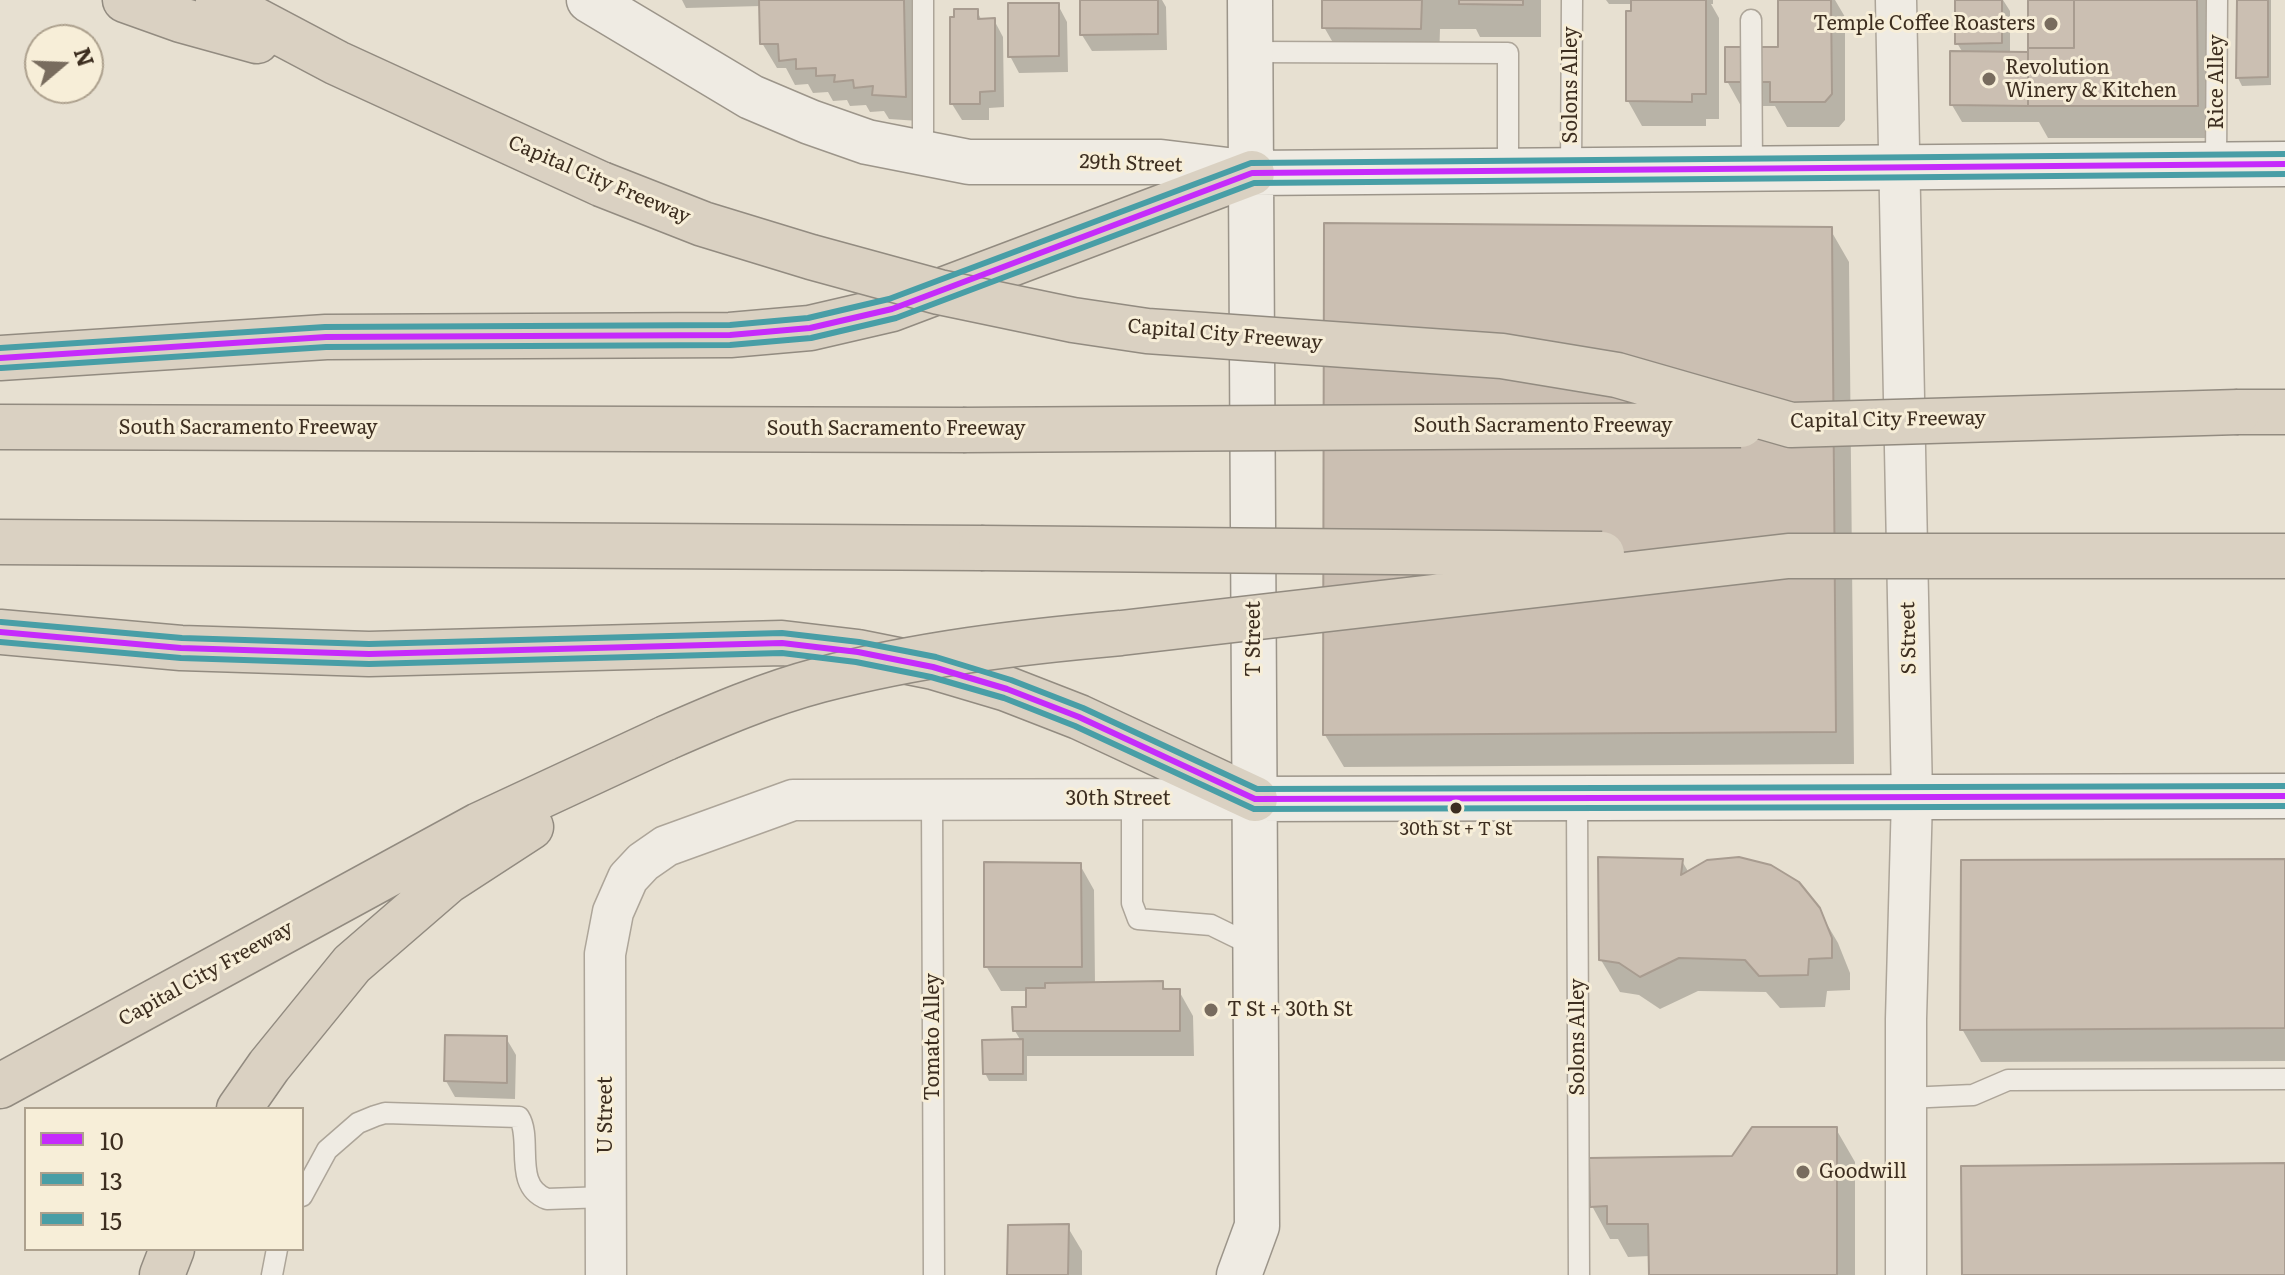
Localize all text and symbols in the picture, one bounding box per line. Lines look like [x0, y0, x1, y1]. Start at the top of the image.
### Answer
place label: Temple Coffee Roasters [1813, 12, 2035, 36]
marker: Temple Coffee Roasters [2042, 15, 2060, 33]
north arrow [24, 24, 104, 104]
street label: Solons Alley [1559, 27, 1583, 143]
street label: Rice Alley [2205, 35, 2229, 129]
text: N [67, 43, 104, 71]
place label: Revolution Winery & Kitchen [2005, 56, 2177, 103]
marker: Revolution Winery & Kitchen [1980, 70, 1998, 88]
street label: Capital City Freeway [504, 131, 694, 229]
street label: 29th Street [1079, 150, 1183, 178]
street label: Capital City Freeway [1127, 315, 1323, 355]
street label: Capital City Freeway [1790, 406, 1986, 434]
street label: South Sacramento Freeway [1413, 414, 1673, 438]
street label: South Sacramento Freeway [118, 416, 378, 440]
street label: South Sacramento Freeway [766, 417, 1026, 441]
street label: T Street [1242, 601, 1266, 677]
street label: S Street [1896, 601, 1922, 675]
street label: 30th Street [1066, 787, 1170, 811]
marker: 30th St + T St [1448, 800, 1464, 816]
place label: 30th St + T St [1399, 819, 1513, 841]
street label: Capital City Freeway [115, 916, 297, 1032]
street label: Tomato Alley [921, 973, 945, 1101]
street label: Solons Alley [1566, 979, 1590, 1095]
place label: T St + 30th St [1227, 998, 1353, 1022]
marker: T St + 30th St [1202, 1001, 1220, 1019]
street label: U Street [594, 1076, 618, 1154]
legend [24, 1107, 304, 1251]
text: 10 [100, 1122, 124, 1157]
place label: Goodwill [1819, 1160, 1907, 1184]
text: 13 [100, 1162, 123, 1197]
marker: Goodwill [1794, 1163, 1812, 1181]
text: 15 [100, 1202, 122, 1237]

